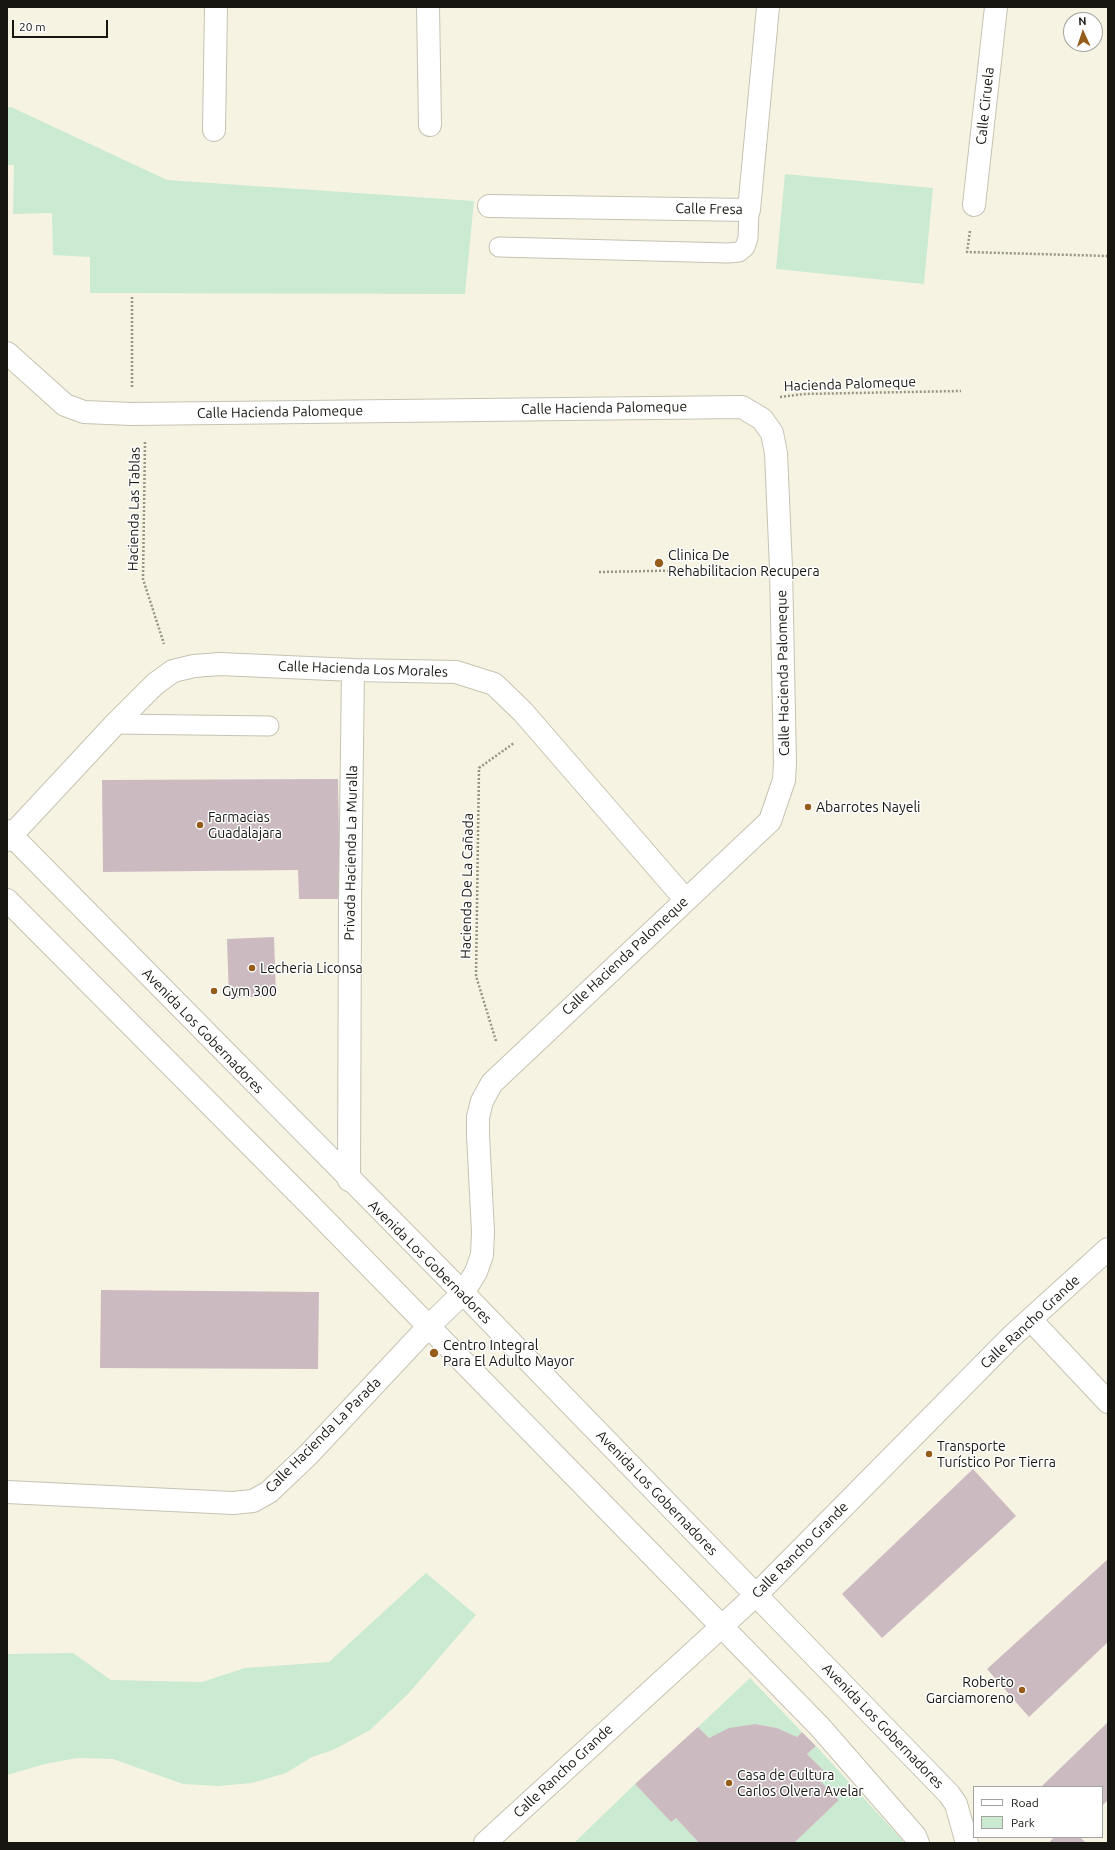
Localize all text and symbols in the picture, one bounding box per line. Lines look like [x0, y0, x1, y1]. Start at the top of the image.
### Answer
scale bar [14, 12, 110, 38]
north arrow [1063, 12, 1103, 52]
text: N [1078, 15, 1087, 27]
text: 20 m [19, 20, 46, 33]
street label: Calle Ciruela [973, 66, 997, 146]
street label: Calle Fresa [675, 200, 743, 218]
street label: Hacienda Palomeque [784, 373, 916, 395]
street label: Calle Hacienda Palomeque [521, 398, 687, 418]
street label: Calle Hacienda Palomeque [197, 402, 363, 422]
street label: Hacienda Las Tablas [125, 447, 143, 571]
place label: Clinica De Rehabilitacion Recupera [668, 547, 820, 580]
marker: Clinica De Rehabilitacion Recupera [653, 557, 665, 569]
street label: Calle Hacienda Palomeque [773, 590, 793, 756]
street label: Calle Hacienda Los Morales [278, 658, 448, 680]
street label: Privada Hacienda La Muralla [341, 765, 361, 941]
place label: Abarrotes Nayeli [816, 799, 920, 815]
marker: Abarrotes Nayeli [803, 802, 813, 812]
place label: Farmacias Guadalajara [208, 809, 282, 842]
street label: Hacienda De La Cañada [457, 813, 477, 959]
marker: Farmacias Guadalajara [195, 820, 205, 830]
street label: Calle Hacienda Palomeque [558, 893, 692, 1019]
place label: Lecheria Liconsa [260, 960, 363, 976]
marker: Lecheria Liconsa [247, 963, 257, 973]
street label: Avenida Los Gobernadores [139, 965, 267, 1097]
place label: Gym 300 [222, 983, 277, 999]
marker: Gym 300 [209, 986, 219, 996]
street label: Avenida Los Gobernadores [365, 1197, 495, 1327]
street label: Calle Rancho Grande [977, 1272, 1083, 1372]
place label: Centro Integral Para El Adulto Mayor [443, 1337, 574, 1370]
marker: Centro Integral Para El Adulto Mayor [428, 1347, 440, 1359]
street label: Calle Hacienda La Parada [262, 1374, 384, 1496]
street label: Avenida Los Gobernadores [593, 1427, 721, 1559]
place label: Transporte Turístico Por Tierra [937, 1438, 1056, 1470]
marker: Transporte Turístico Por Tierra [924, 1449, 934, 1459]
street label: Calle Rancho Grande [748, 1498, 852, 1602]
street label: Avenida Los Gobernadores [819, 1660, 947, 1792]
place label: Roberto Garciamoreno [926, 1674, 1014, 1706]
marker: Roberto Garciamoreno [1017, 1685, 1027, 1695]
street label: Calle Rancho Grande [510, 1721, 616, 1821]
place label: Casa de Cultura Carlos Olvera Avelar [737, 1767, 864, 1800]
marker: Casa de Cultura Carlos Olvera Avelar [724, 1778, 734, 1788]
legend [973, 1786, 1103, 1838]
text: Road [1011, 1796, 1039, 1809]
text: Park [1011, 1816, 1035, 1829]

